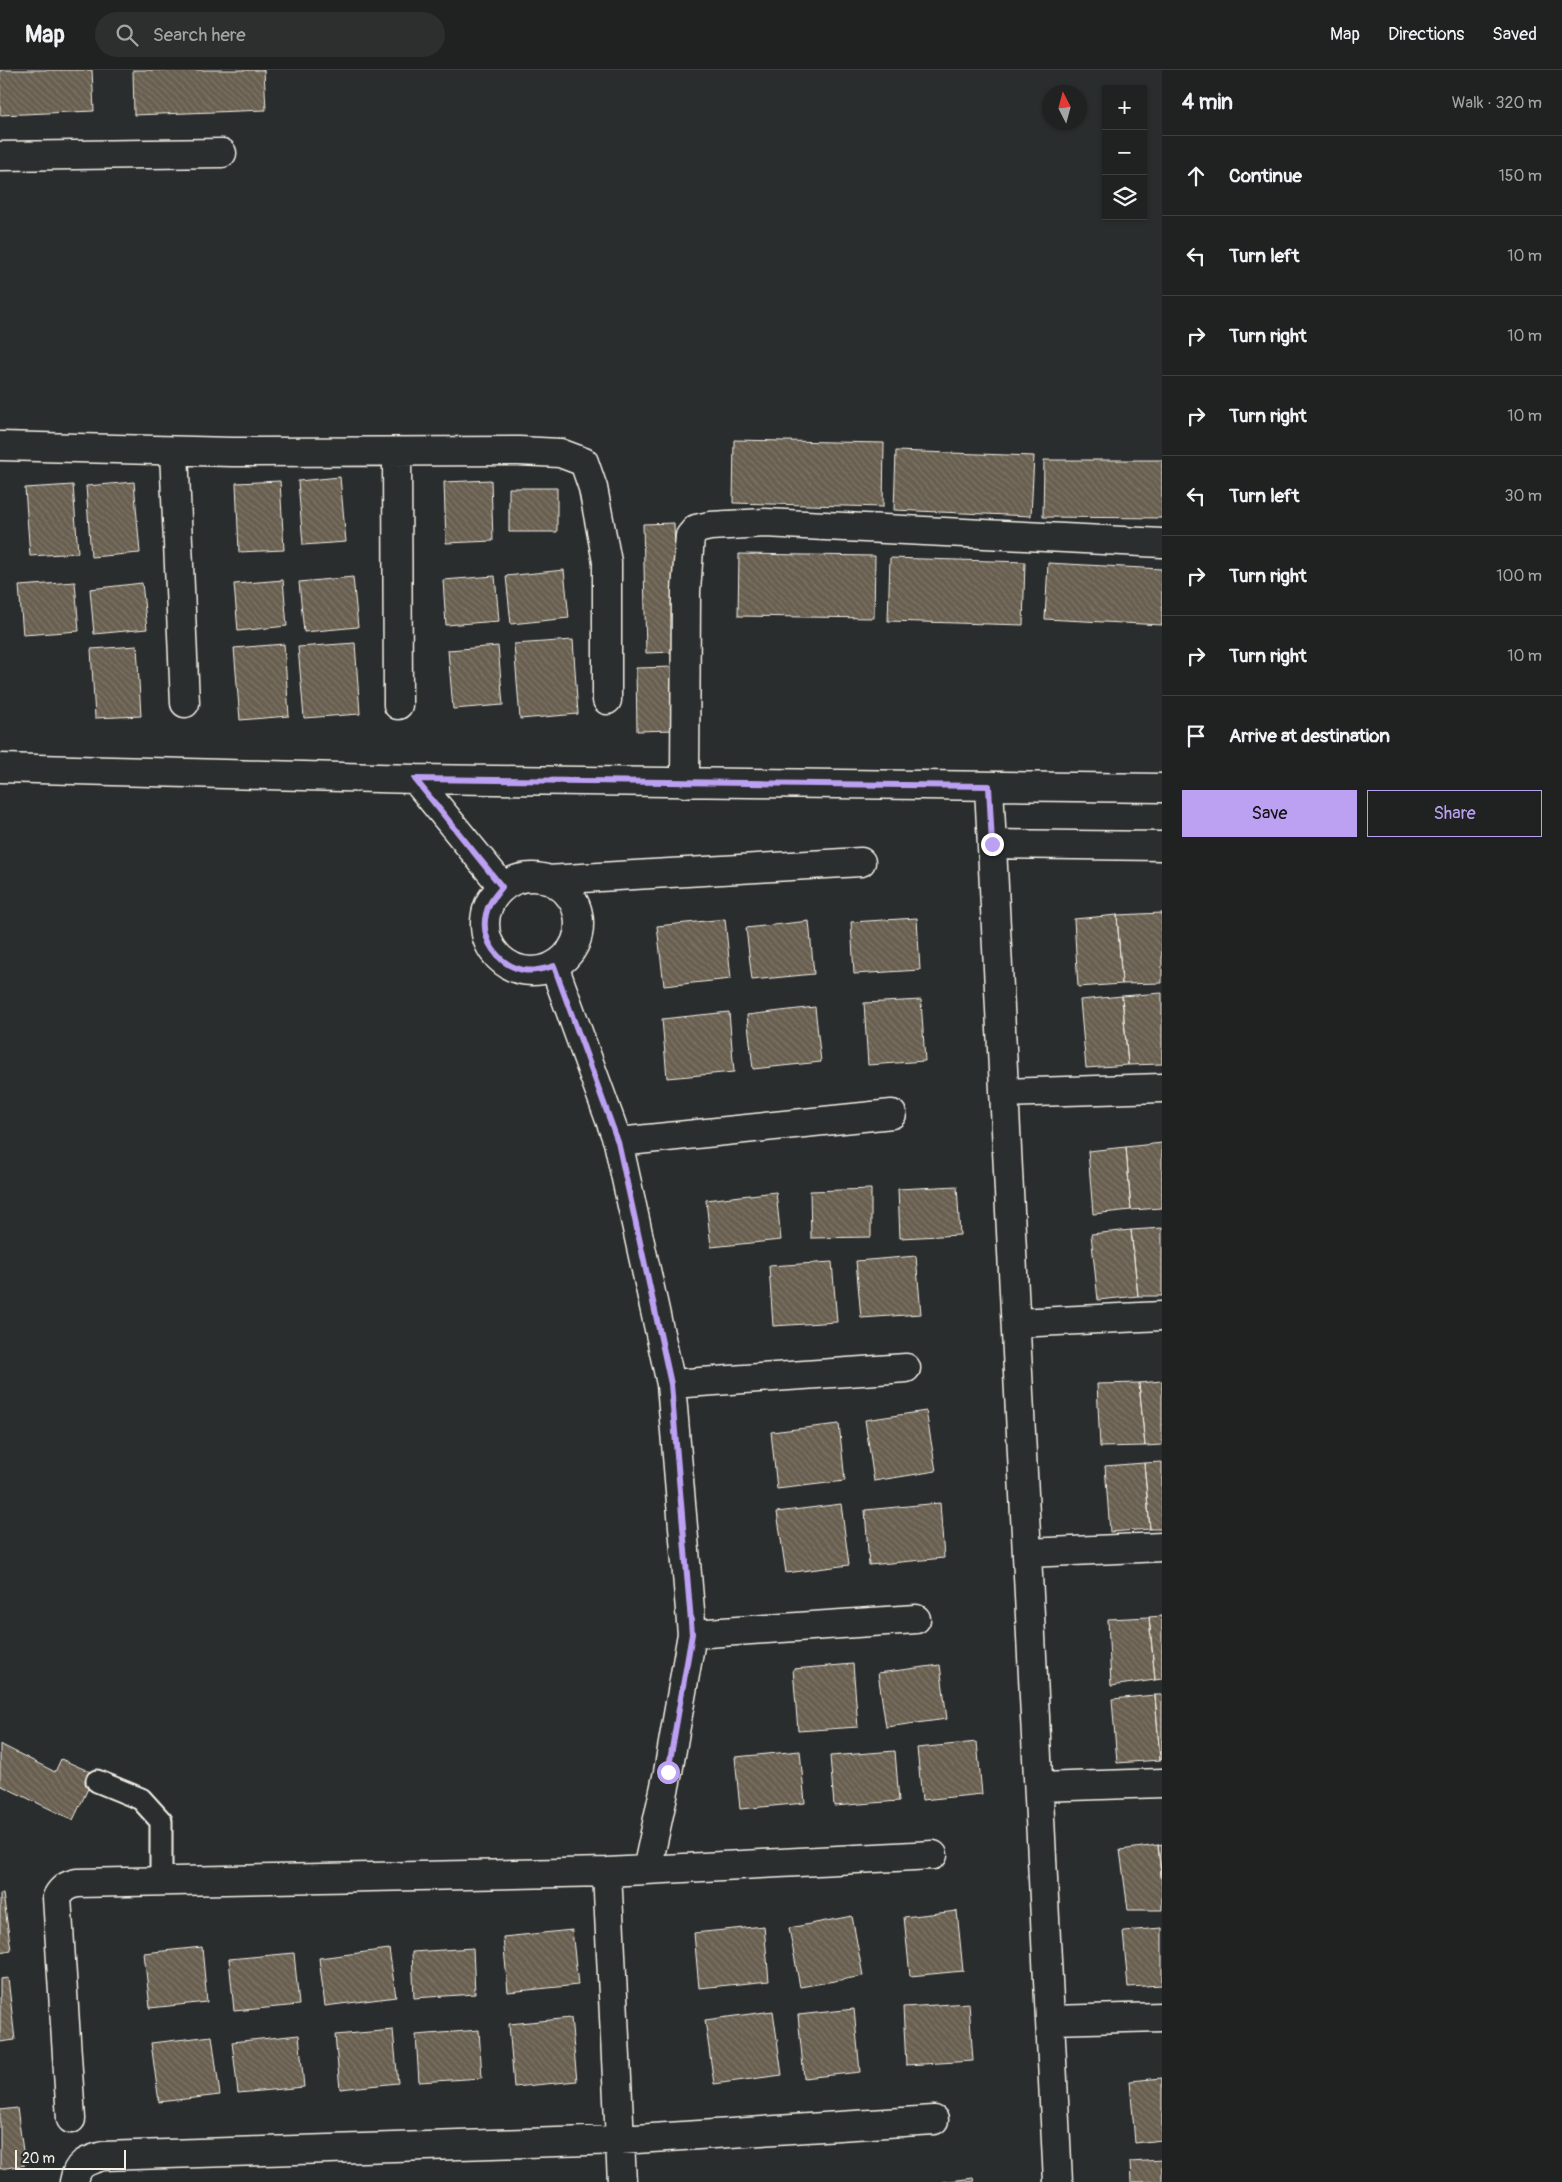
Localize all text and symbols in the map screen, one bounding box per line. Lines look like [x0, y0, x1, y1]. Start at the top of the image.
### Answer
search box [95, 12, 445, 57]
text: Map [25, 20, 65, 49]
icon: search [113, 21, 141, 49]
text: Search here [153, 23, 246, 47]
text: Map [1330, 23, 1360, 46]
text: Directions [1388, 23, 1464, 46]
text: Saved [1492, 23, 1537, 46]
north arrow [1042, 85, 1087, 130]
map controls [1102, 85, 1147, 220]
button: + [1102, 85, 1147, 130]
text: 4 min [1182, 89, 1233, 116]
text: Walk · 320 m [1452, 93, 1542, 113]
button: − [1102, 130, 1147, 175]
icon: ahead [1182, 162, 1210, 190]
text: Continue [1229, 164, 1302, 188]
text: 150 m [1498, 166, 1542, 186]
button: layers [1102, 175, 1147, 220]
icon: left [1182, 242, 1210, 270]
text: Turn left [1229, 244, 1299, 268]
text: 10 m [1507, 246, 1542, 266]
icon: right [1182, 322, 1210, 350]
text: Turn right [1229, 324, 1307, 348]
text: 10 m [1507, 326, 1542, 346]
icon: right [1182, 402, 1210, 430]
text: Turn right [1229, 404, 1307, 428]
text: 10 m [1507, 406, 1542, 426]
icon: left [1182, 482, 1210, 510]
text: Turn left [1229, 484, 1299, 508]
text: 30 m [1504, 486, 1542, 506]
icon: right [1182, 562, 1210, 590]
text: Turn right [1229, 564, 1307, 588]
text: 100 m [1496, 566, 1542, 586]
icon: right [1182, 642, 1210, 670]
text: Turn right [1229, 644, 1307, 668]
text: 10 m [1507, 646, 1542, 666]
icon: arrive [1182, 722, 1210, 750]
text: Arrive at destination [1229, 724, 1390, 748]
button: Save [1182, 790, 1357, 837]
button: Share [1367, 790, 1542, 837]
route end [981, 833, 1004, 856]
route start [657, 1761, 680, 1784]
scale bar [15, 2147, 126, 2170]
text: 20 m [22, 2150, 55, 2167]

